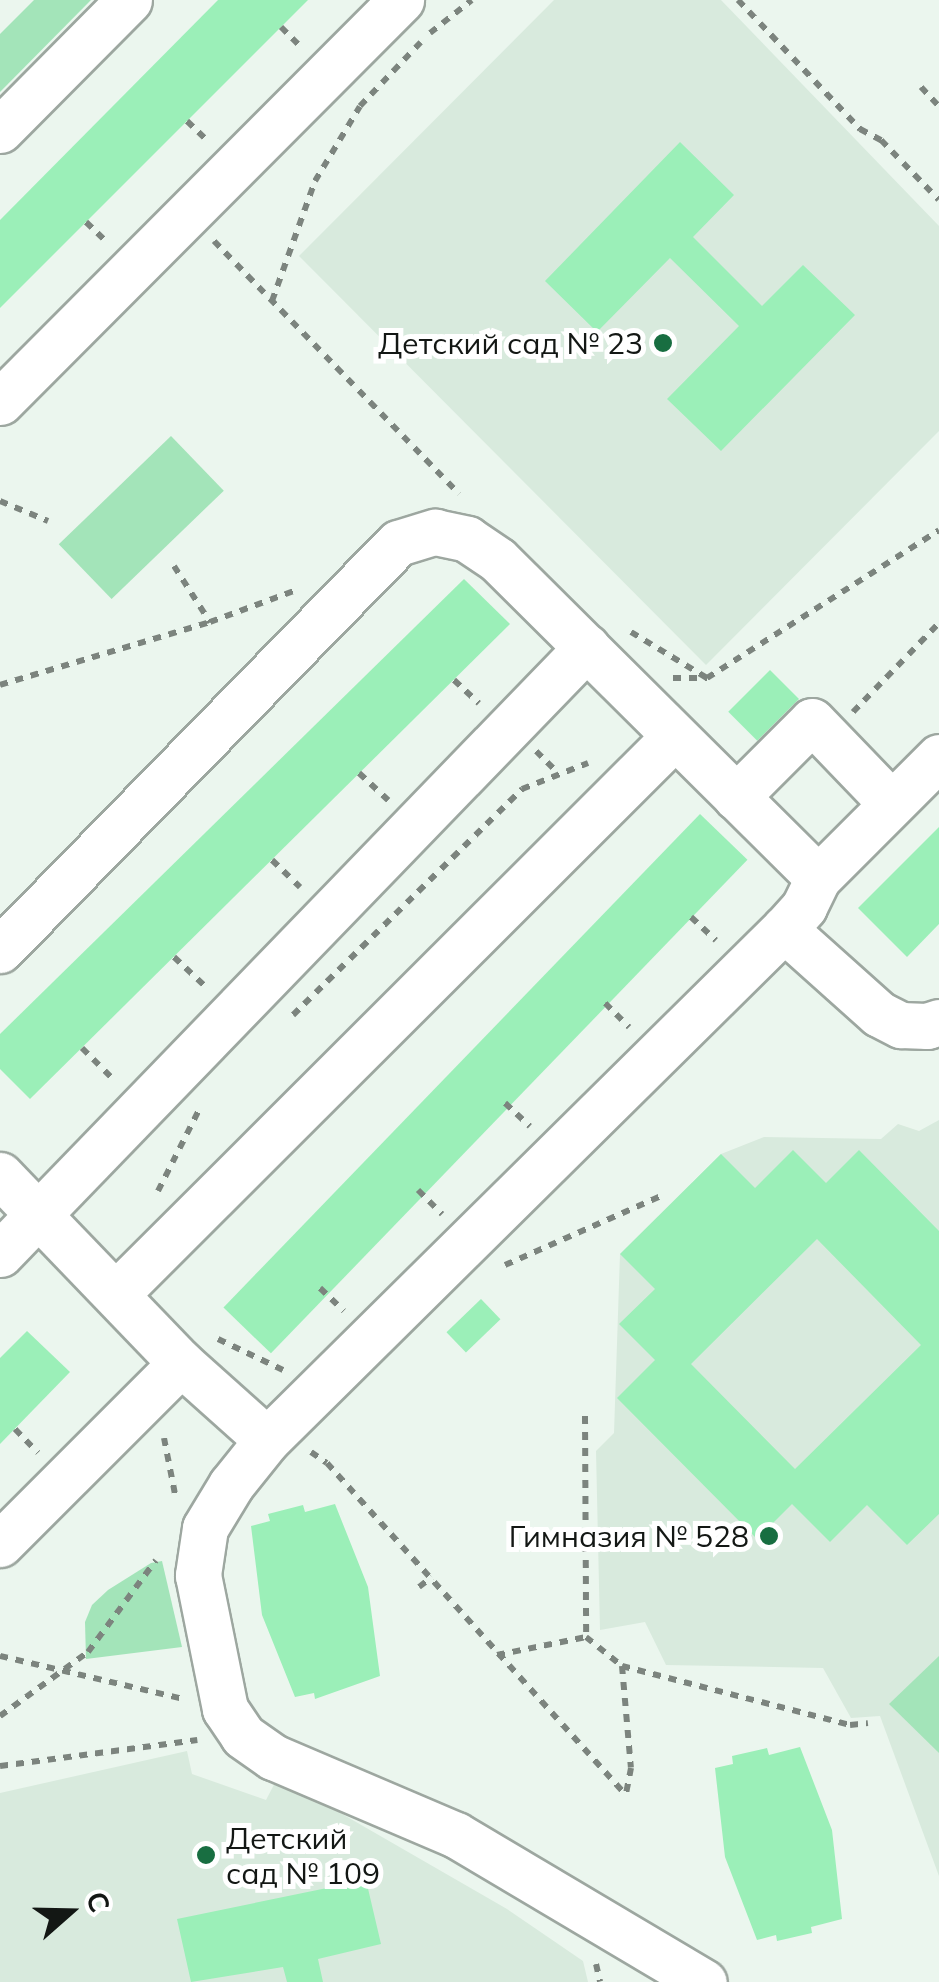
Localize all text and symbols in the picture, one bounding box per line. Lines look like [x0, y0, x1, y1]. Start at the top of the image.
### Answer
place label: Детский сад № 23 [378, 325, 643, 361]
marker: Детский сад № 23 [652, 332, 674, 354]
place label: Гимназия № 528 [509, 1518, 749, 1554]
marker: Гимназия № 528 [758, 1525, 780, 1547]
place label: Детский сад № 109 [226, 1820, 380, 1890]
marker: Детский сад № 109 [195, 1844, 217, 1866]
north arrow [20, 1862, 120, 1962]
text: С [79, 1887, 118, 1917]

